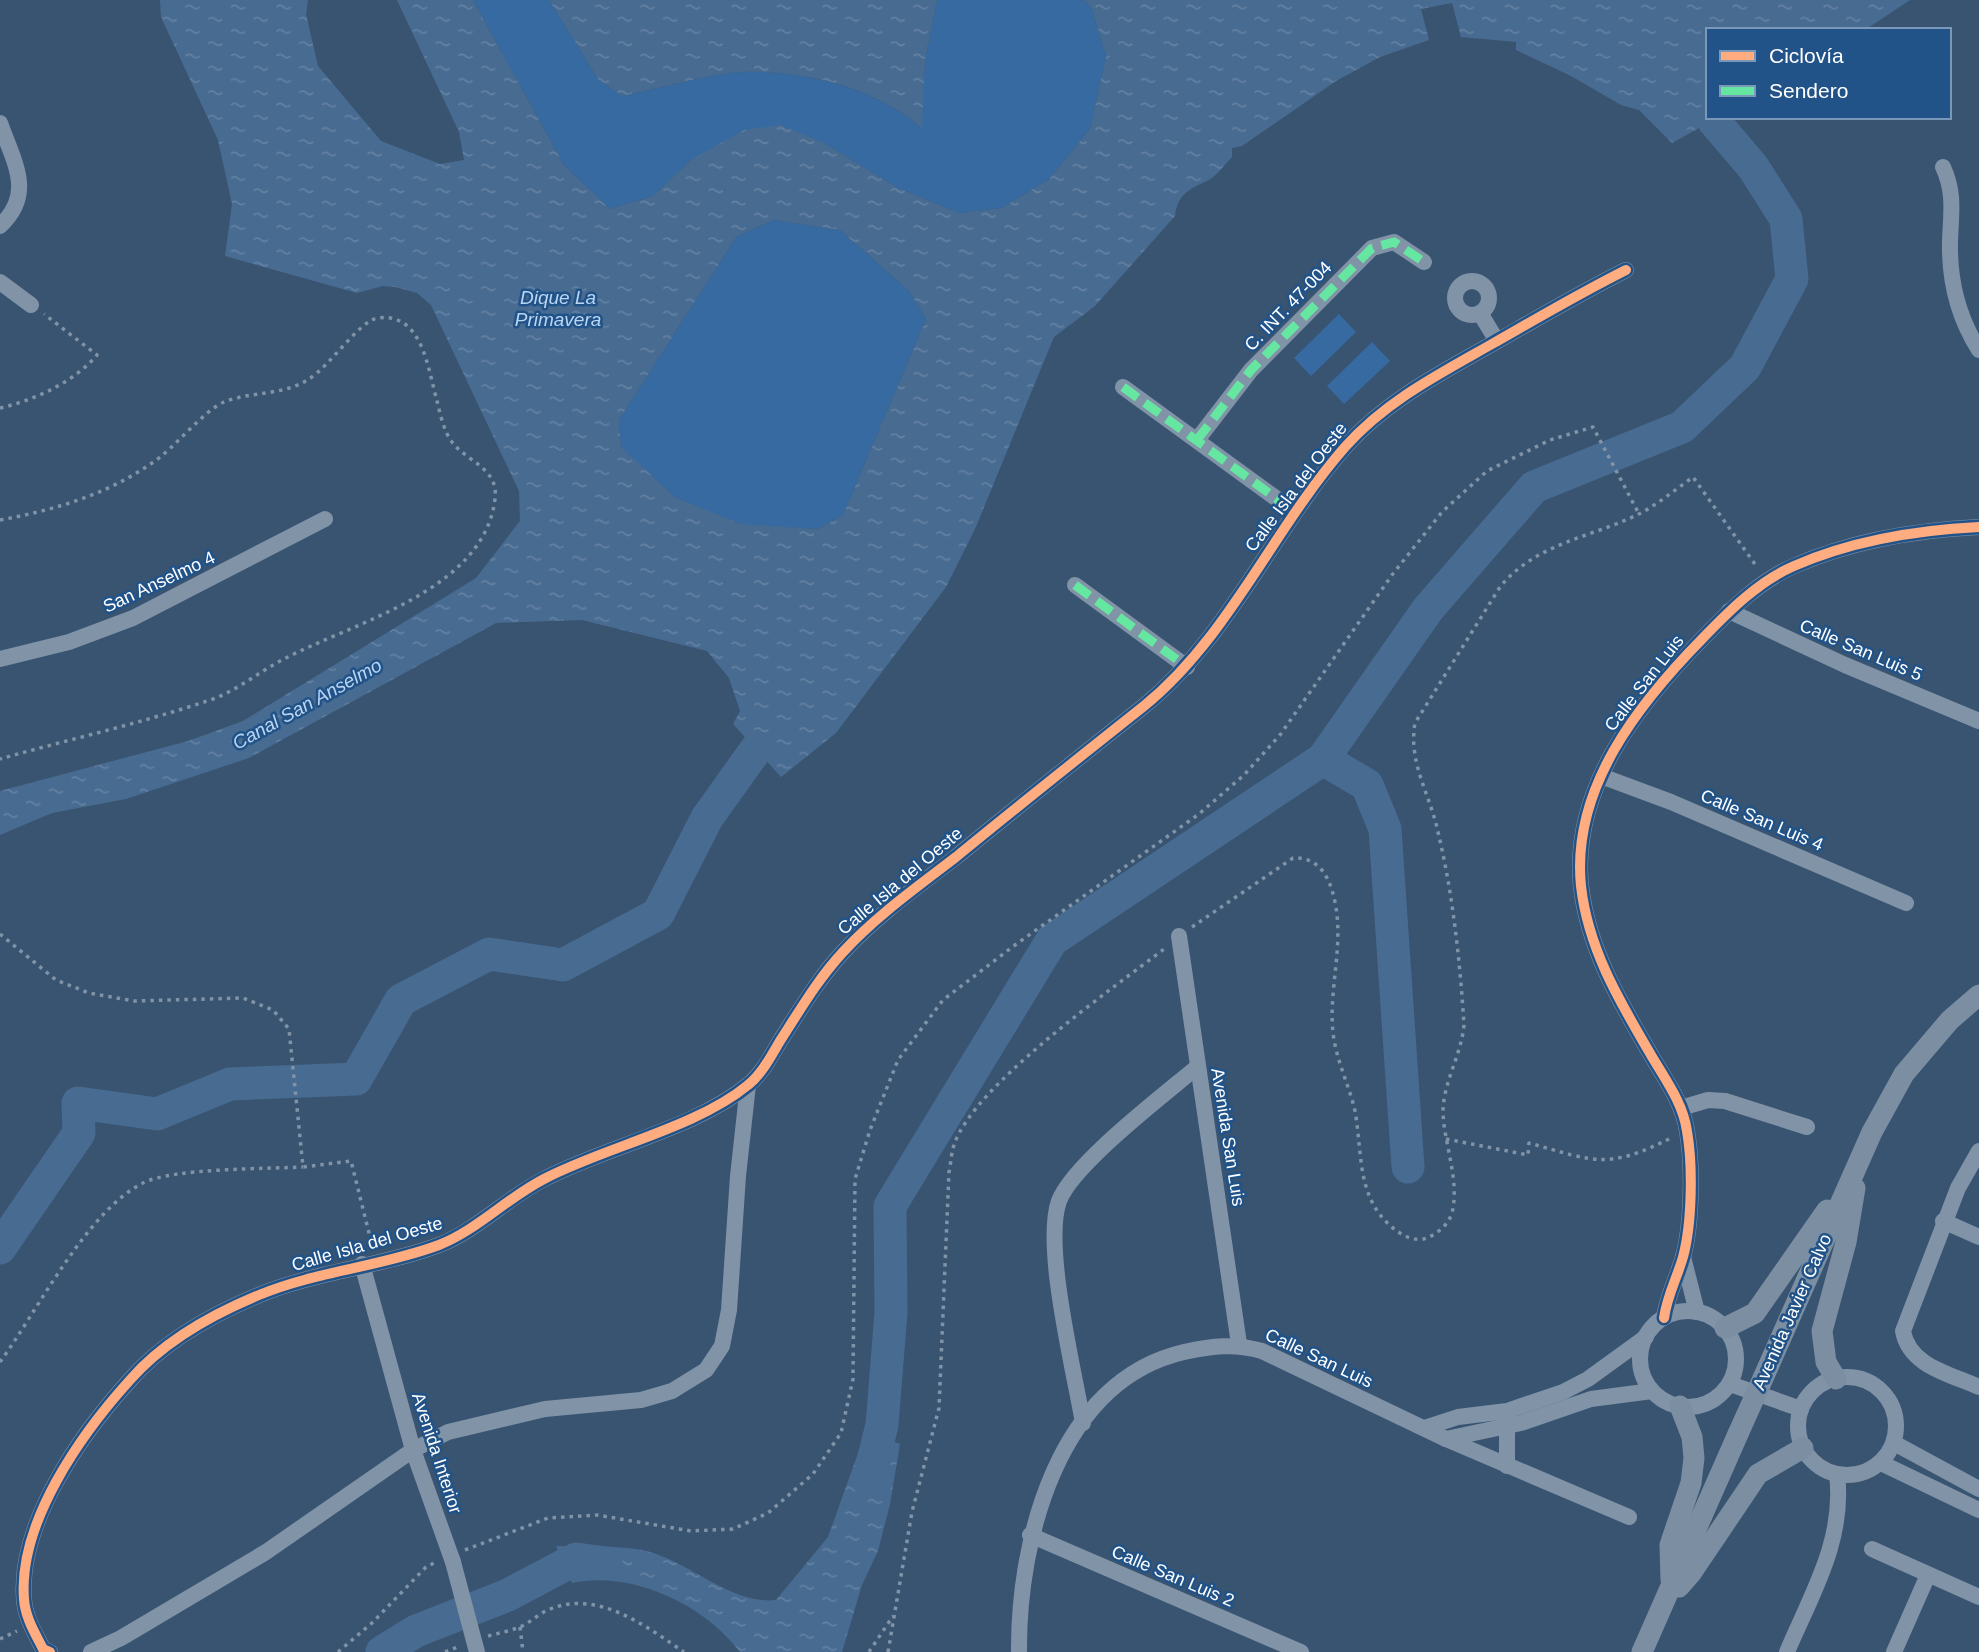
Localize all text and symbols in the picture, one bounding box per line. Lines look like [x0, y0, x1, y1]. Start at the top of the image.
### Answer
legend [1706, 28, 1951, 119]
text: Ciclovía [1769, 44, 1844, 67]
text: Sendero [1769, 79, 1848, 102]
street label: C. INT. 47-004 [1240, 257, 1336, 355]
water label: Dique La Primavera [515, 287, 601, 330]
street label: Calle Isla del Oeste [1241, 419, 1351, 555]
street label: San Anselmo 4 [100, 547, 218, 617]
street label: Calle San Luis 5 [1797, 615, 1925, 685]
street label: Calle San Luis [1600, 631, 1688, 735]
water label: Canal San Anselmo [229, 654, 385, 754]
street label: Calle San Luis 4 [1698, 785, 1826, 855]
street label: Calle Isla del Oeste [834, 823, 966, 939]
street label: Avenida San Luis [1207, 1066, 1249, 1208]
street label: Calle Isla del Oeste [289, 1213, 445, 1275]
street label: Avenida Javier Calvo [1749, 1231, 1835, 1393]
street label: Calle San Luis [1262, 1324, 1376, 1392]
street label: Avenida Interior [408, 1390, 466, 1516]
street label: Calle San Luis 2 [1109, 1541, 1237, 1611]

